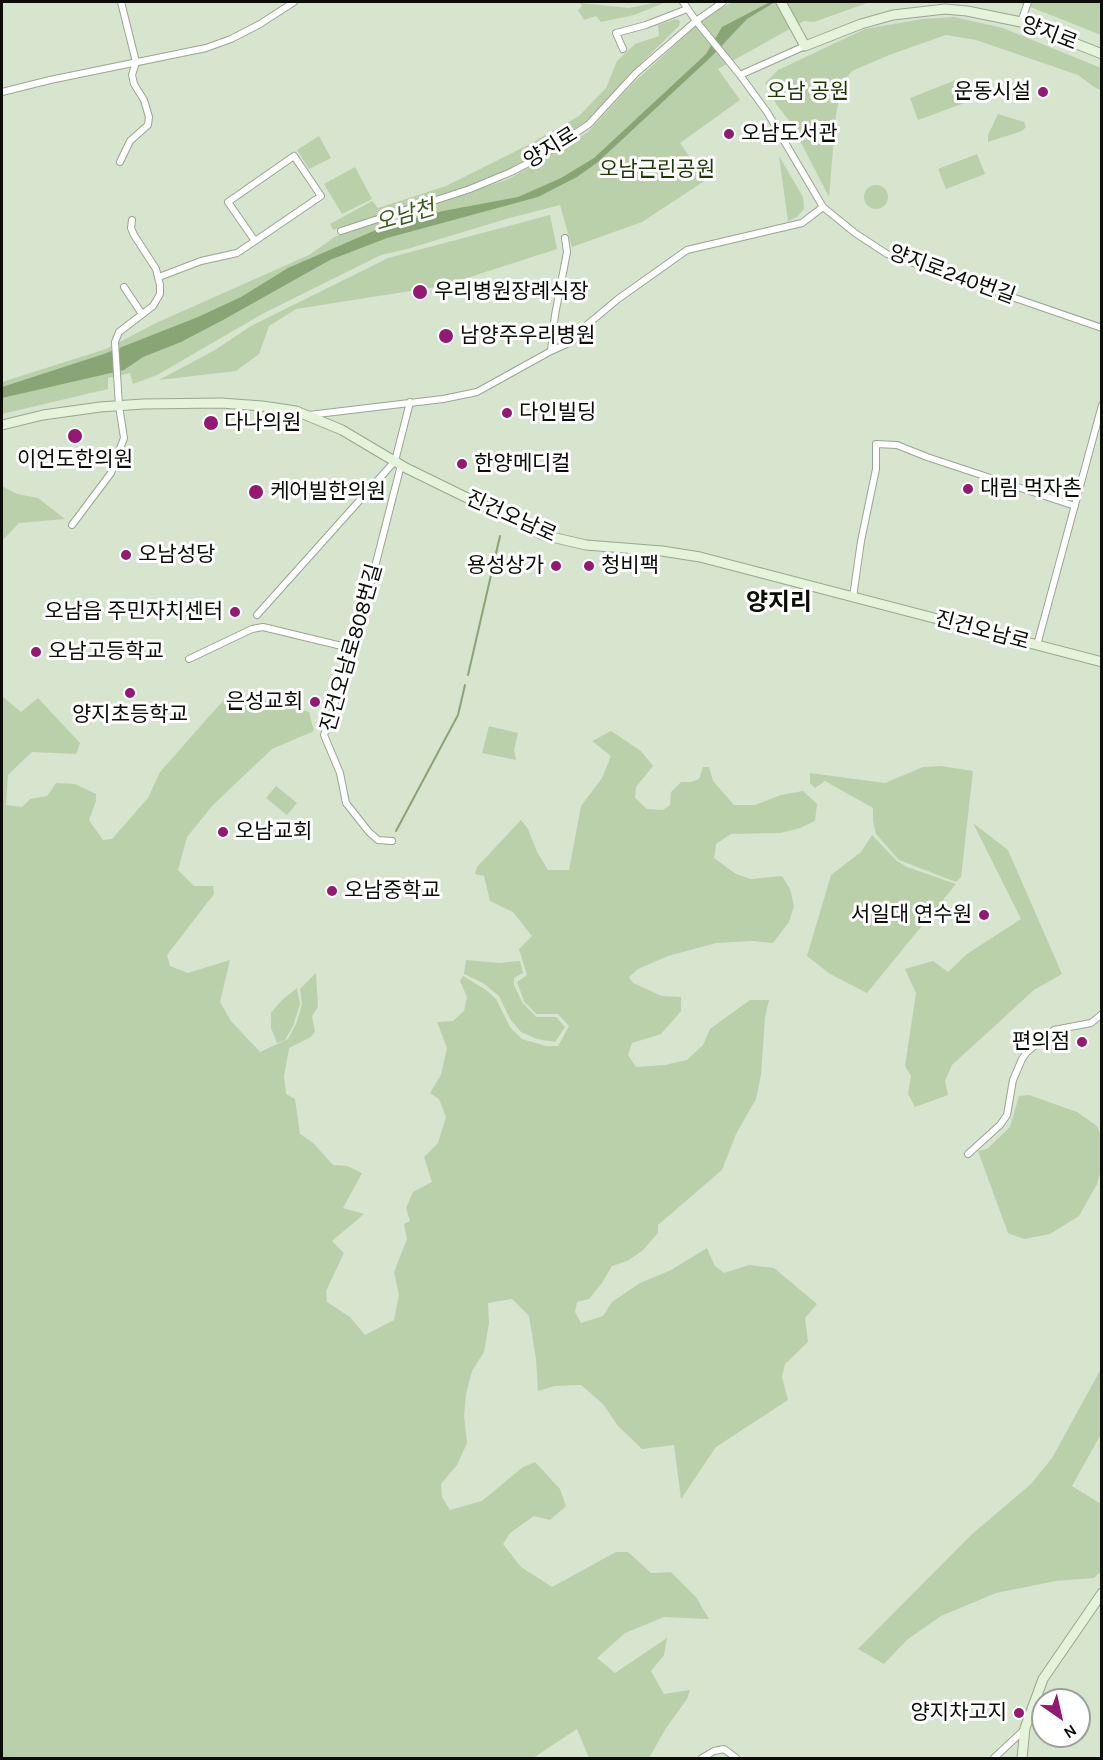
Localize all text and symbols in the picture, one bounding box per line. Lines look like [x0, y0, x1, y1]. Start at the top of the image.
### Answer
street label: 양지로 [1017, 12, 1081, 56]
park label: 오남 공원 [767, 79, 849, 105]
place label: 운동시설 [954, 79, 1031, 105]
marker: 운동시설 [1036, 85, 1050, 99]
place label: 오남도서관 [741, 121, 838, 147]
street label: 양지로 [520, 122, 582, 174]
marker: 오남도서관 [722, 127, 736, 141]
park label: 오남근린공원 [599, 157, 715, 183]
water label: 오남천 [372, 195, 438, 237]
street label: 양지로240번길 [885, 240, 1019, 310]
place label: 우리병원장례식장 [434, 279, 589, 305]
marker: 우리병원장례식장 [411, 283, 429, 301]
place label: 남양주우리병원 [460, 323, 595, 349]
marker: 남양주우리병원 [437, 327, 455, 345]
place label: 다인빌딩 [519, 400, 596, 426]
marker: 다인빌딩 [500, 406, 514, 420]
place label: 다나의원 [224, 410, 301, 436]
marker: 다나의원 [202, 414, 220, 432]
marker: 이언도한의원 [66, 427, 84, 445]
place label: 이언도한의원 [17, 447, 133, 473]
place label: 한양메디컬 [474, 451, 571, 477]
marker: 한양메디컬 [455, 457, 469, 471]
place label: 대림 먹자촌 [980, 476, 1082, 502]
place label: 케어빌한의원 [270, 479, 386, 505]
marker: 대림 먹자촌 [961, 482, 975, 496]
marker: 케어빌한의원 [247, 483, 265, 501]
street label: 진건오남로 [462, 486, 560, 548]
place label: 오남성당 [138, 542, 215, 568]
marker: 오남성당 [119, 548, 133, 562]
place label: 용성상가 [467, 553, 544, 579]
place label: 청비팩 [601, 553, 659, 579]
marker: 용성상가 [549, 559, 563, 573]
marker: 청비팩 [582, 559, 596, 573]
street label: 진건오남로808번길 [316, 561, 388, 735]
district label: 양지리 [746, 589, 812, 617]
place label: 오남읍 주민자치센터 [44, 599, 223, 625]
marker: 오남읍 주민자치센터 [228, 605, 242, 619]
street label: 진건오남로 [932, 606, 1032, 656]
place label: 오남고등학교 [48, 639, 164, 665]
marker: 오남고등학교 [29, 645, 43, 659]
marker: 양지초등학교 [123, 686, 137, 700]
place label: 은성교회 [226, 689, 303, 715]
marker: 은성교회 [308, 695, 322, 709]
place label: 양지초등학교 [72, 702, 188, 728]
place label: 오남교회 [235, 819, 312, 845]
marker: 오남교회 [216, 825, 230, 839]
place label: 오남중학교 [344, 878, 441, 904]
marker: 오남중학교 [325, 884, 339, 898]
place label: 서일대 연수원 [851, 902, 972, 928]
marker: 서일대 연수원 [977, 908, 991, 922]
place label: 편의점 [1012, 1029, 1070, 1055]
marker: 편의점 [1075, 1035, 1089, 1049]
north arrow [1031, 1688, 1091, 1748]
place label: 양지차고지 [910, 1700, 1007, 1726]
marker: 양지차고지 [1012, 1706, 1026, 1720]
text: N [1060, 1721, 1080, 1743]

